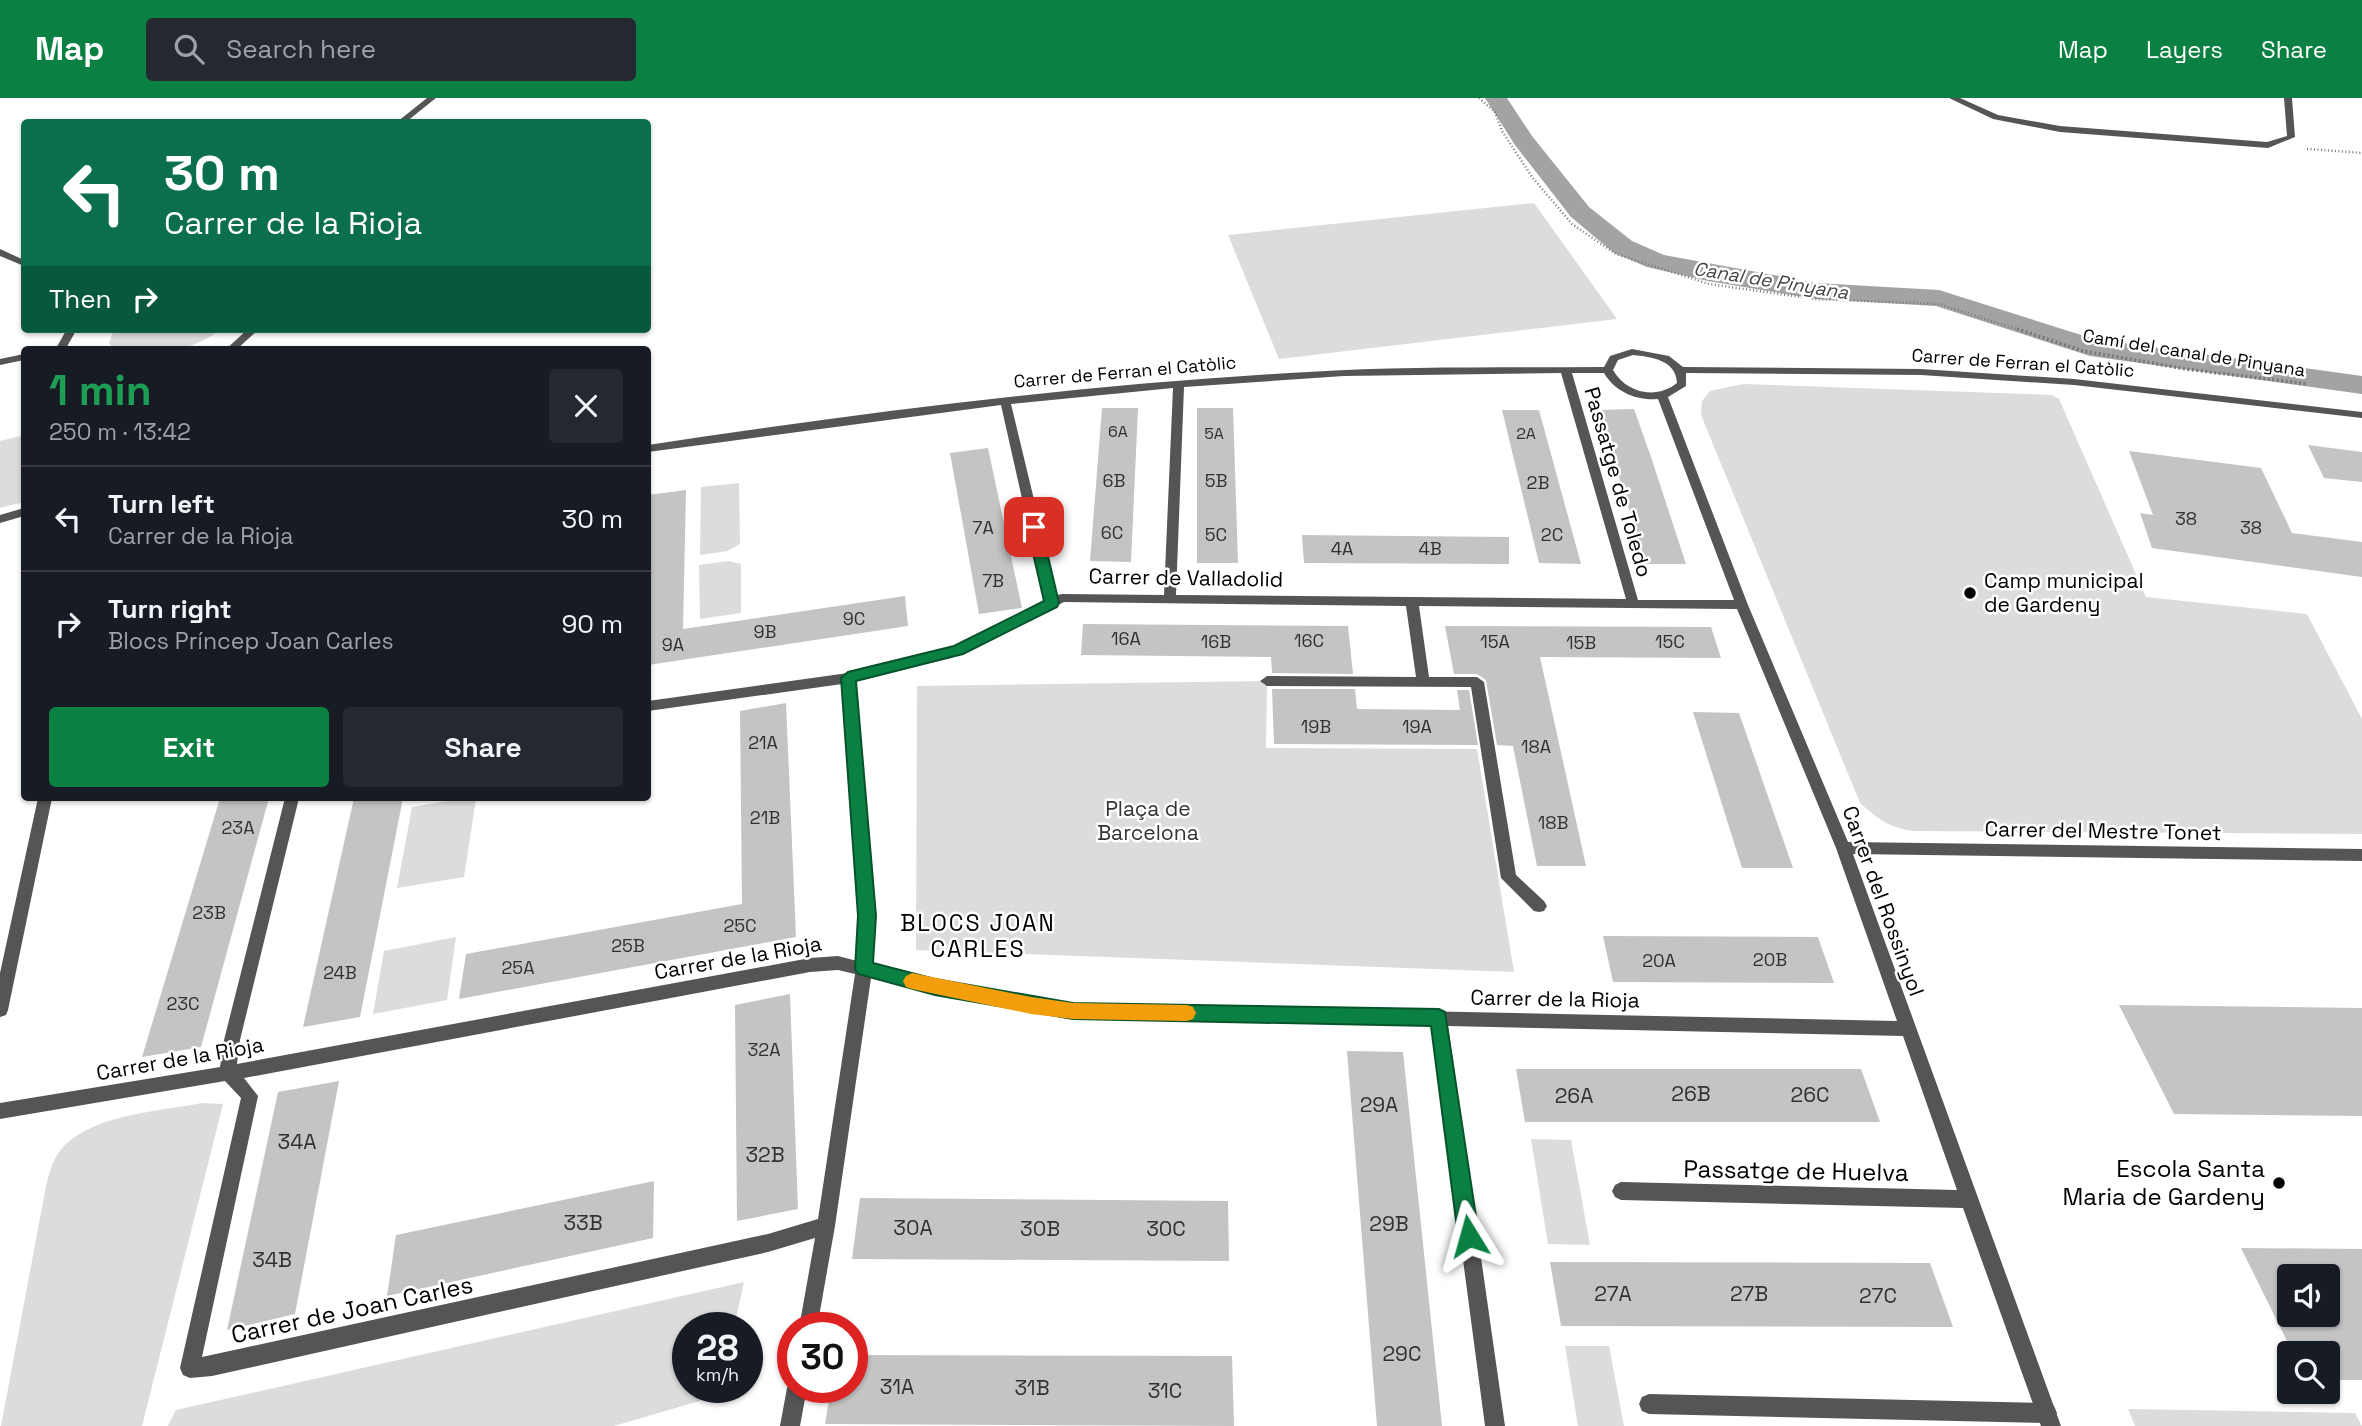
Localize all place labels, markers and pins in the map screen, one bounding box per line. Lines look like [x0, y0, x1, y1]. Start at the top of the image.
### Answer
pin [1004, 497, 1064, 557]
place label: Camp municipal de Gardeny [1984, 567, 2144, 618]
marker: Camp municipal de Gardeny [1962, 585, 1978, 601]
place label: Escola Santa Maria de Gardeny [2063, 1153, 2265, 1212]
marker: Escola Santa Maria de Gardeny [2271, 1175, 2287, 1191]

